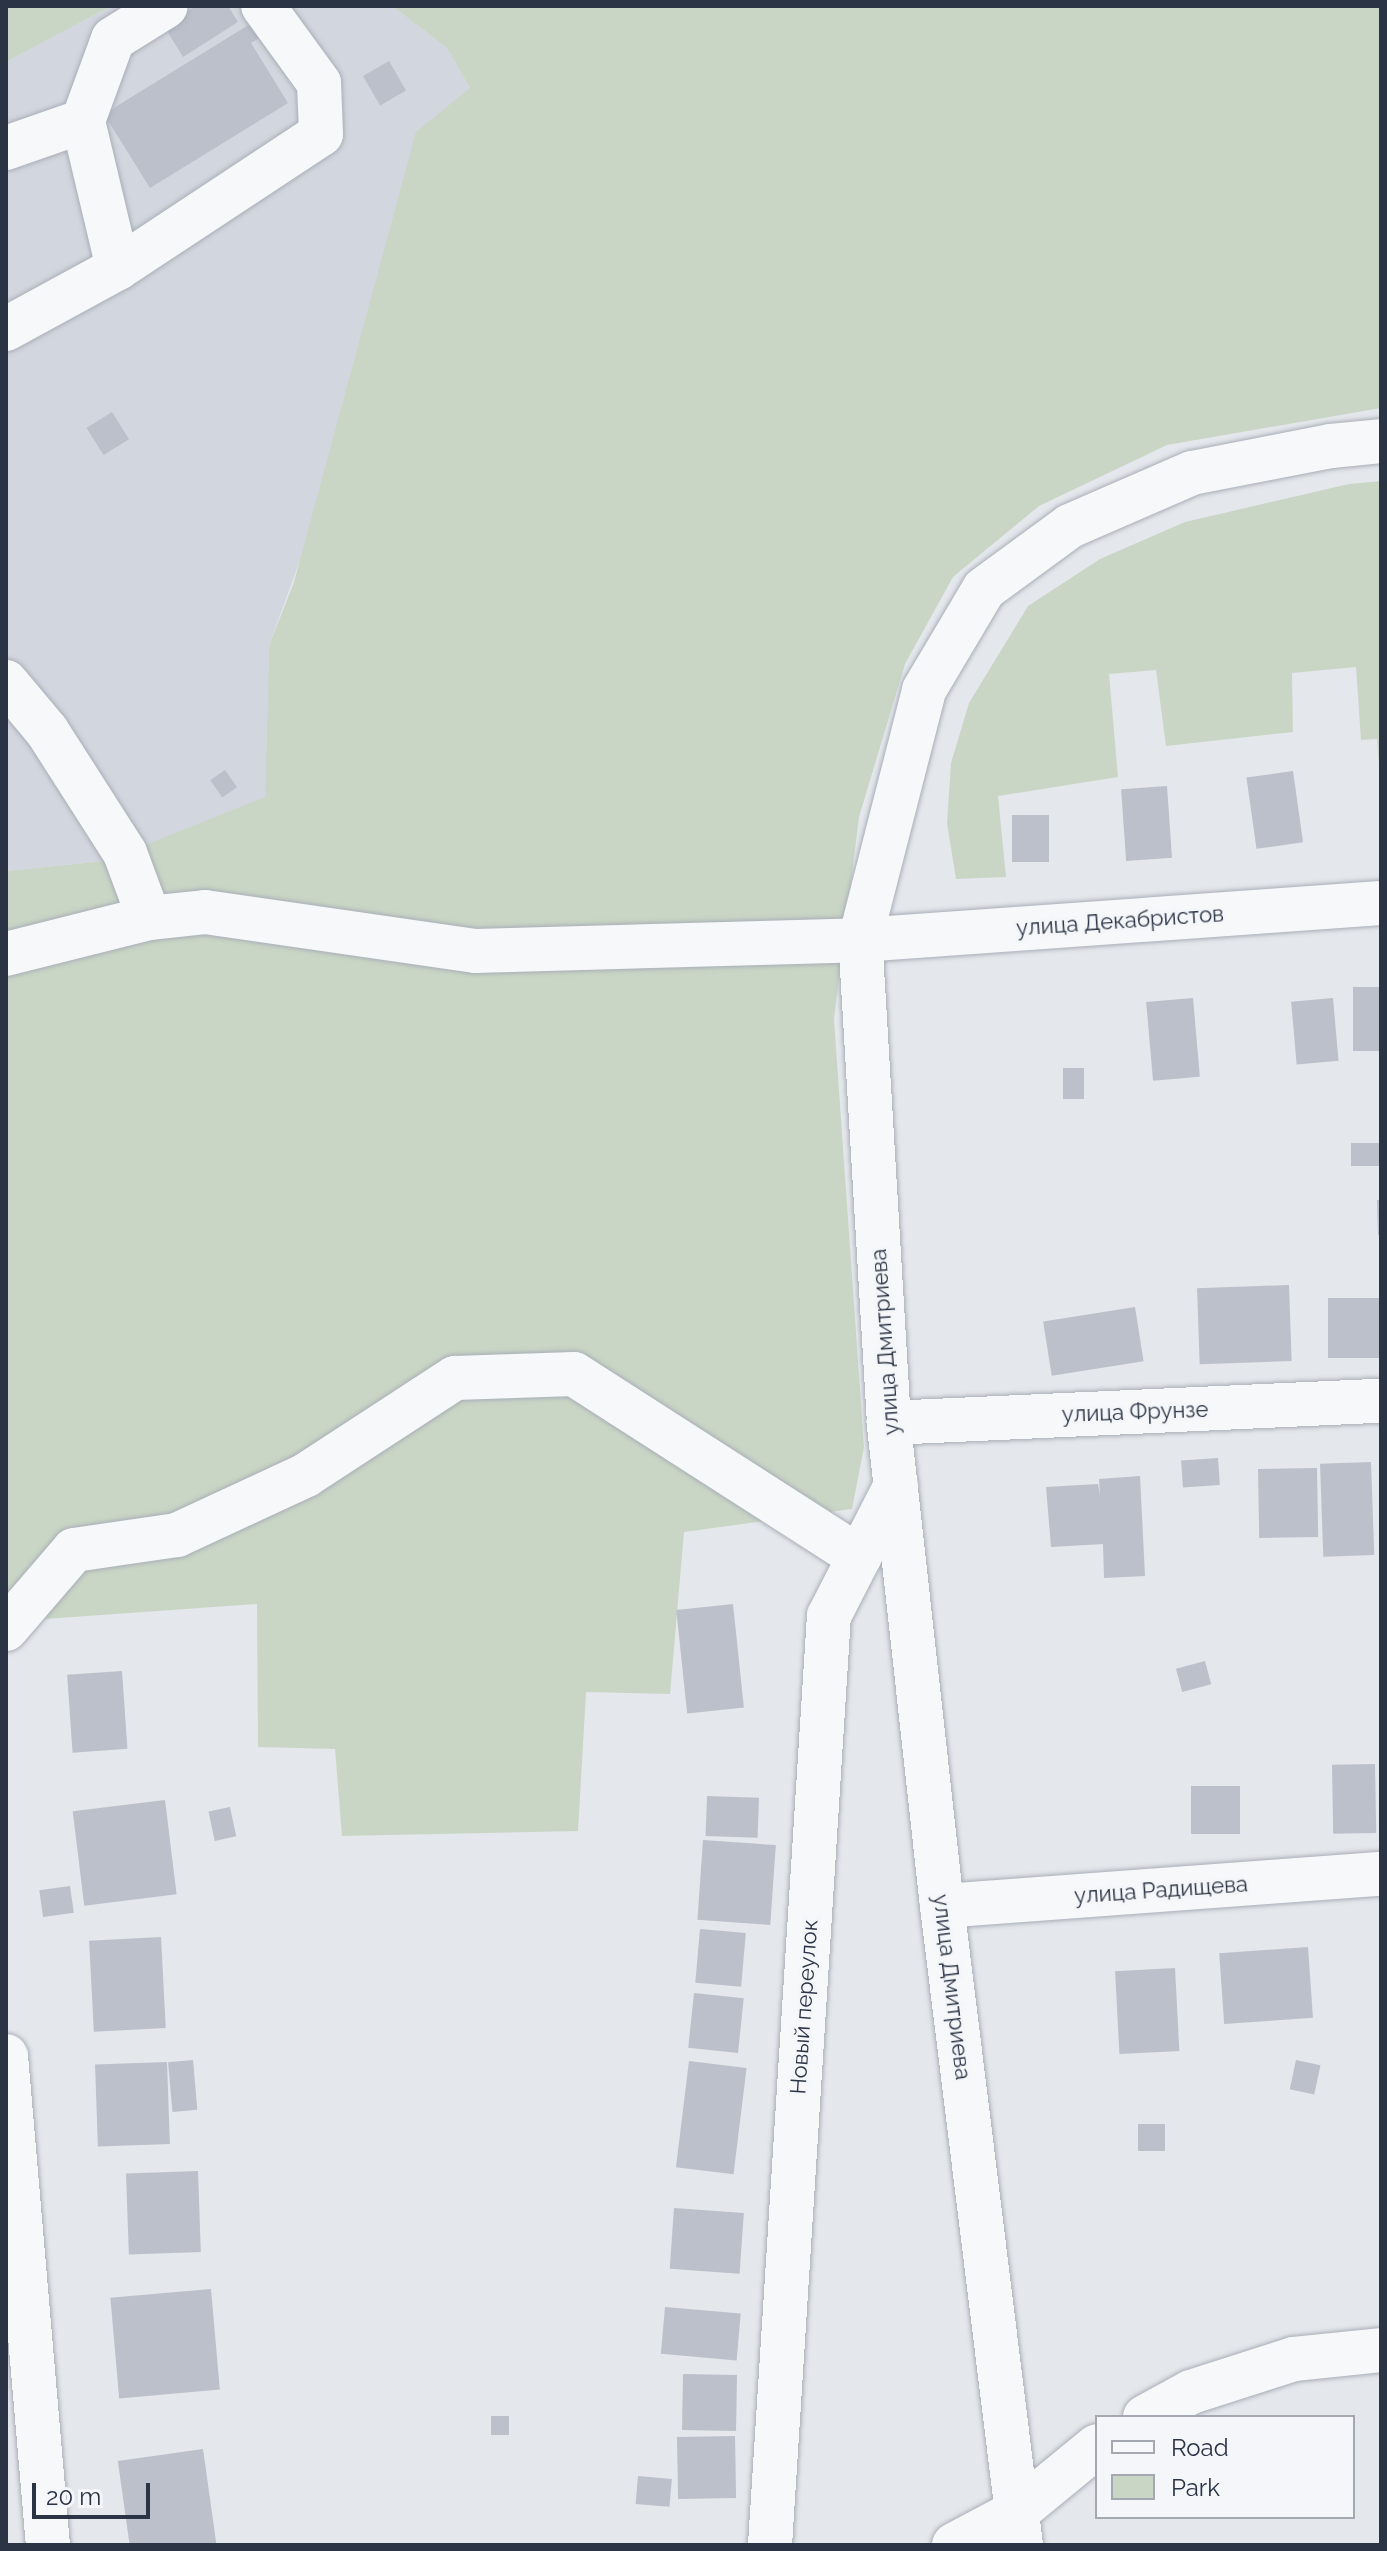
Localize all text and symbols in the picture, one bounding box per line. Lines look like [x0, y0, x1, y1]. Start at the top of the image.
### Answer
street label: улица Декабристов [1015, 901, 1225, 941]
street label: улица Дмитриева [865, 1248, 905, 1436]
street label: улица Фрунзе [1061, 1396, 1209, 1428]
street label: улица Радищева [1073, 1871, 1249, 1909]
street label: улица Дмитриева [928, 1893, 976, 2081]
street label: Новый переулок [785, 1919, 823, 2095]
legend [1095, 2415, 1355, 2519]
text: Road [1171, 2433, 1229, 2462]
scale bar [36, 2467, 154, 2517]
text: Park [1171, 2473, 1220, 2502]
text: 20 m [46, 2482, 101, 2511]

